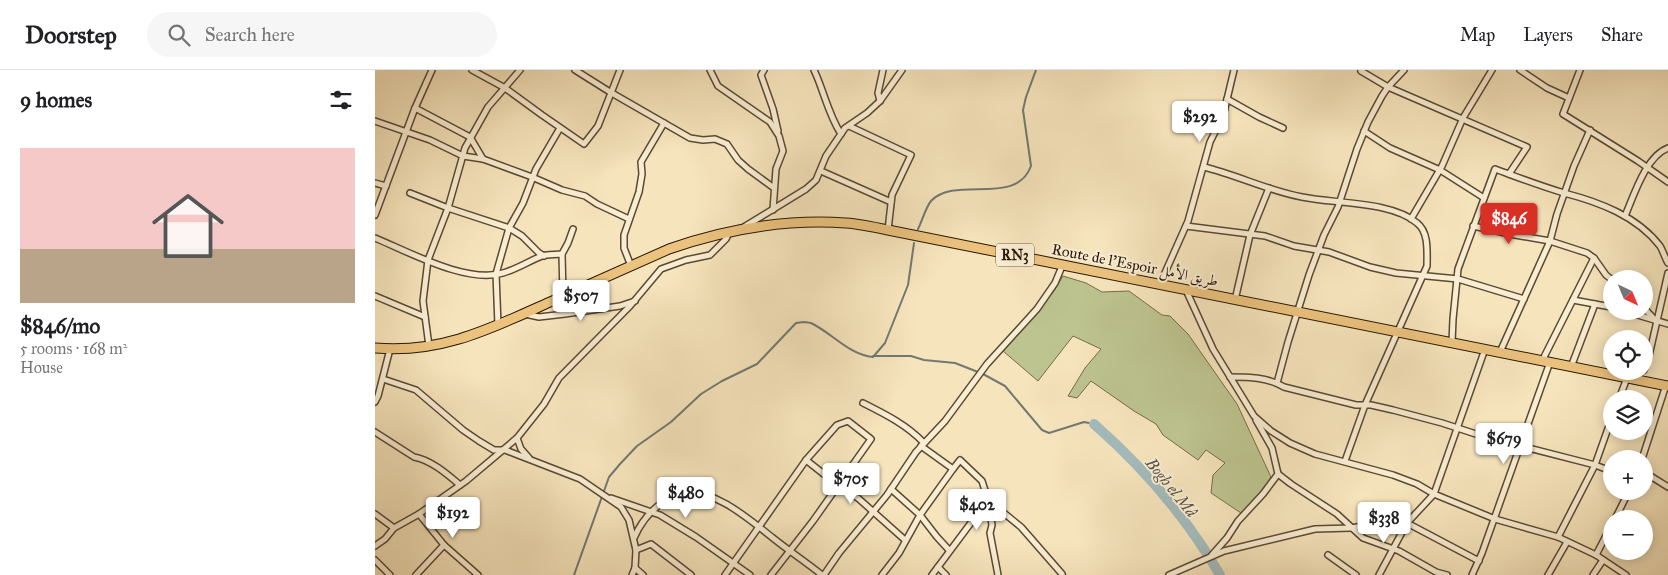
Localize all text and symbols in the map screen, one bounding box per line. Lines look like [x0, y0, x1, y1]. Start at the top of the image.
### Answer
search box [147, 12, 497, 57]
text: Doorstep [25, 20, 117, 50]
icon: search [165, 21, 193, 49]
text: Search here [205, 23, 295, 46]
text: Map [1460, 24, 1495, 46]
text: Layers [1523, 24, 1573, 46]
text: Share [1601, 24, 1643, 46]
icon: filters [327, 86, 355, 114]
text: 9 homes [20, 87, 92, 113]
pin: $292 [1170, 100, 1230, 143]
text: $292 [1183, 107, 1217, 126]
icon: home [143, 181, 233, 271]
pin: $846 [1479, 202, 1539, 245]
text: $846 [1491, 209, 1527, 228]
street label: Route de l’Espoir طريق الأمل [1050, 238, 1220, 292]
road number: RN3 [996, 244, 1034, 266]
north arrow [1603, 270, 1653, 320]
map controls [1603, 270, 1653, 560]
pin: $507 [551, 280, 611, 322]
text: $507 [564, 286, 598, 305]
text: $846/mo [20, 313, 100, 339]
button: locate [1603, 330, 1653, 380]
text: 5 rooms · 168 m² [20, 339, 127, 358]
text: House [20, 358, 63, 377]
button: layers [1603, 390, 1653, 440]
pin: $679 [1474, 422, 1534, 465]
text: $679 [1487, 429, 1521, 448]
button: + [1603, 450, 1653, 500]
water label: Bogh el Mâ [1141, 453, 1202, 521]
pin: $705 [821, 462, 881, 505]
text: $705 [834, 469, 868, 488]
pin: $480 [656, 476, 716, 519]
text: $480 [668, 483, 704, 502]
pin: $402 [947, 488, 1007, 531]
text: $402 [959, 495, 995, 514]
pin: $192 [423, 496, 483, 539]
pin: $338 [1354, 502, 1414, 544]
text: $192 [437, 503, 469, 522]
text: $338 [1369, 508, 1399, 527]
button: − [1603, 510, 1653, 560]

